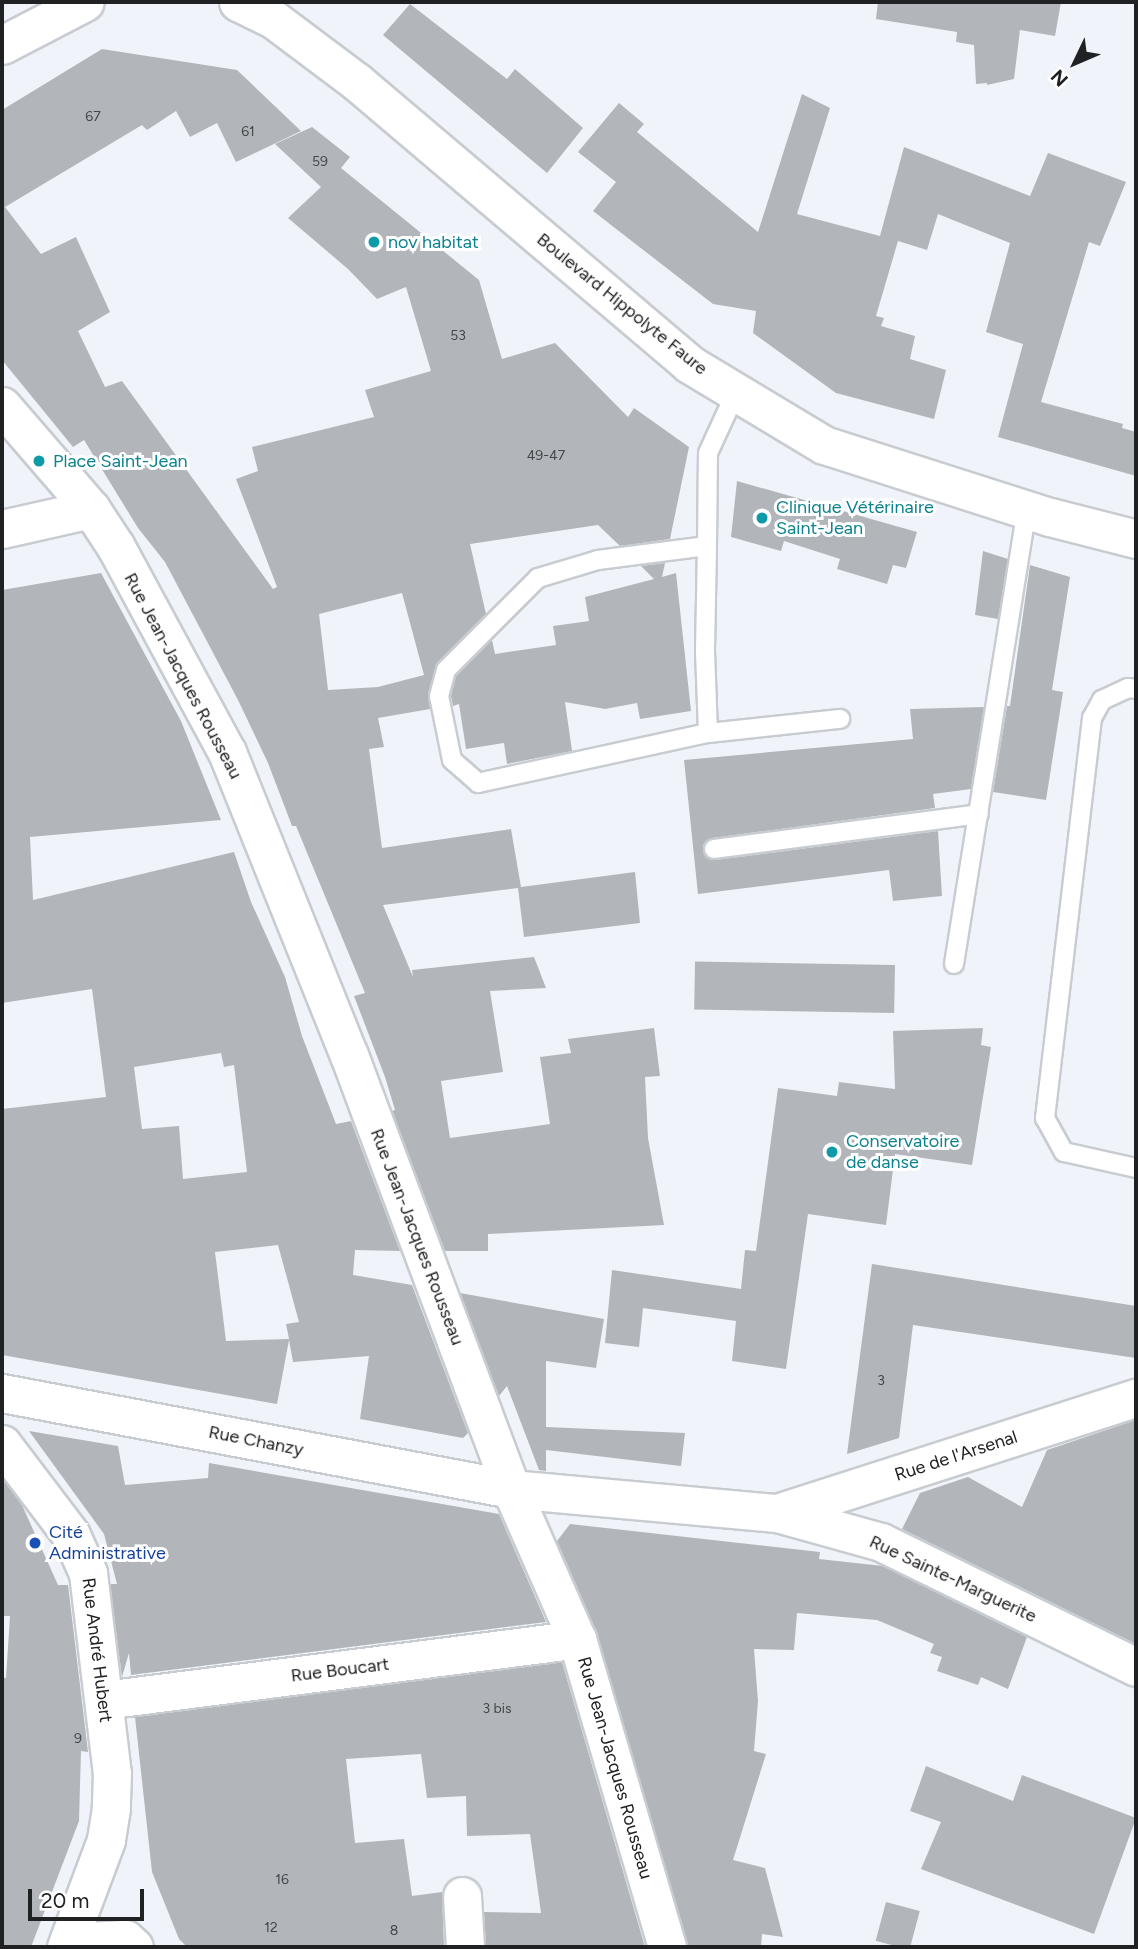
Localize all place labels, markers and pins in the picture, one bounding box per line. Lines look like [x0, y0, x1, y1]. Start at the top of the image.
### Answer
place label: nov habitat [388, 231, 479, 253]
marker: nov habitat [366, 234, 382, 250]
place label: Place Saint-Jean [53, 450, 188, 472]
marker: Place Saint-Jean [31, 453, 47, 469]
place label: Clinique Vétérinaire Saint-Jean [776, 497, 934, 540]
marker: Clinique Vétérinaire Saint-Jean [754, 510, 770, 526]
place label: Conservatoire de danse [846, 1131, 959, 1174]
marker: Conservatoire de danse [824, 1144, 840, 1160]
place label: Cité Administrative [49, 1522, 166, 1564]
marker: Cité Administrative [27, 1535, 43, 1551]

